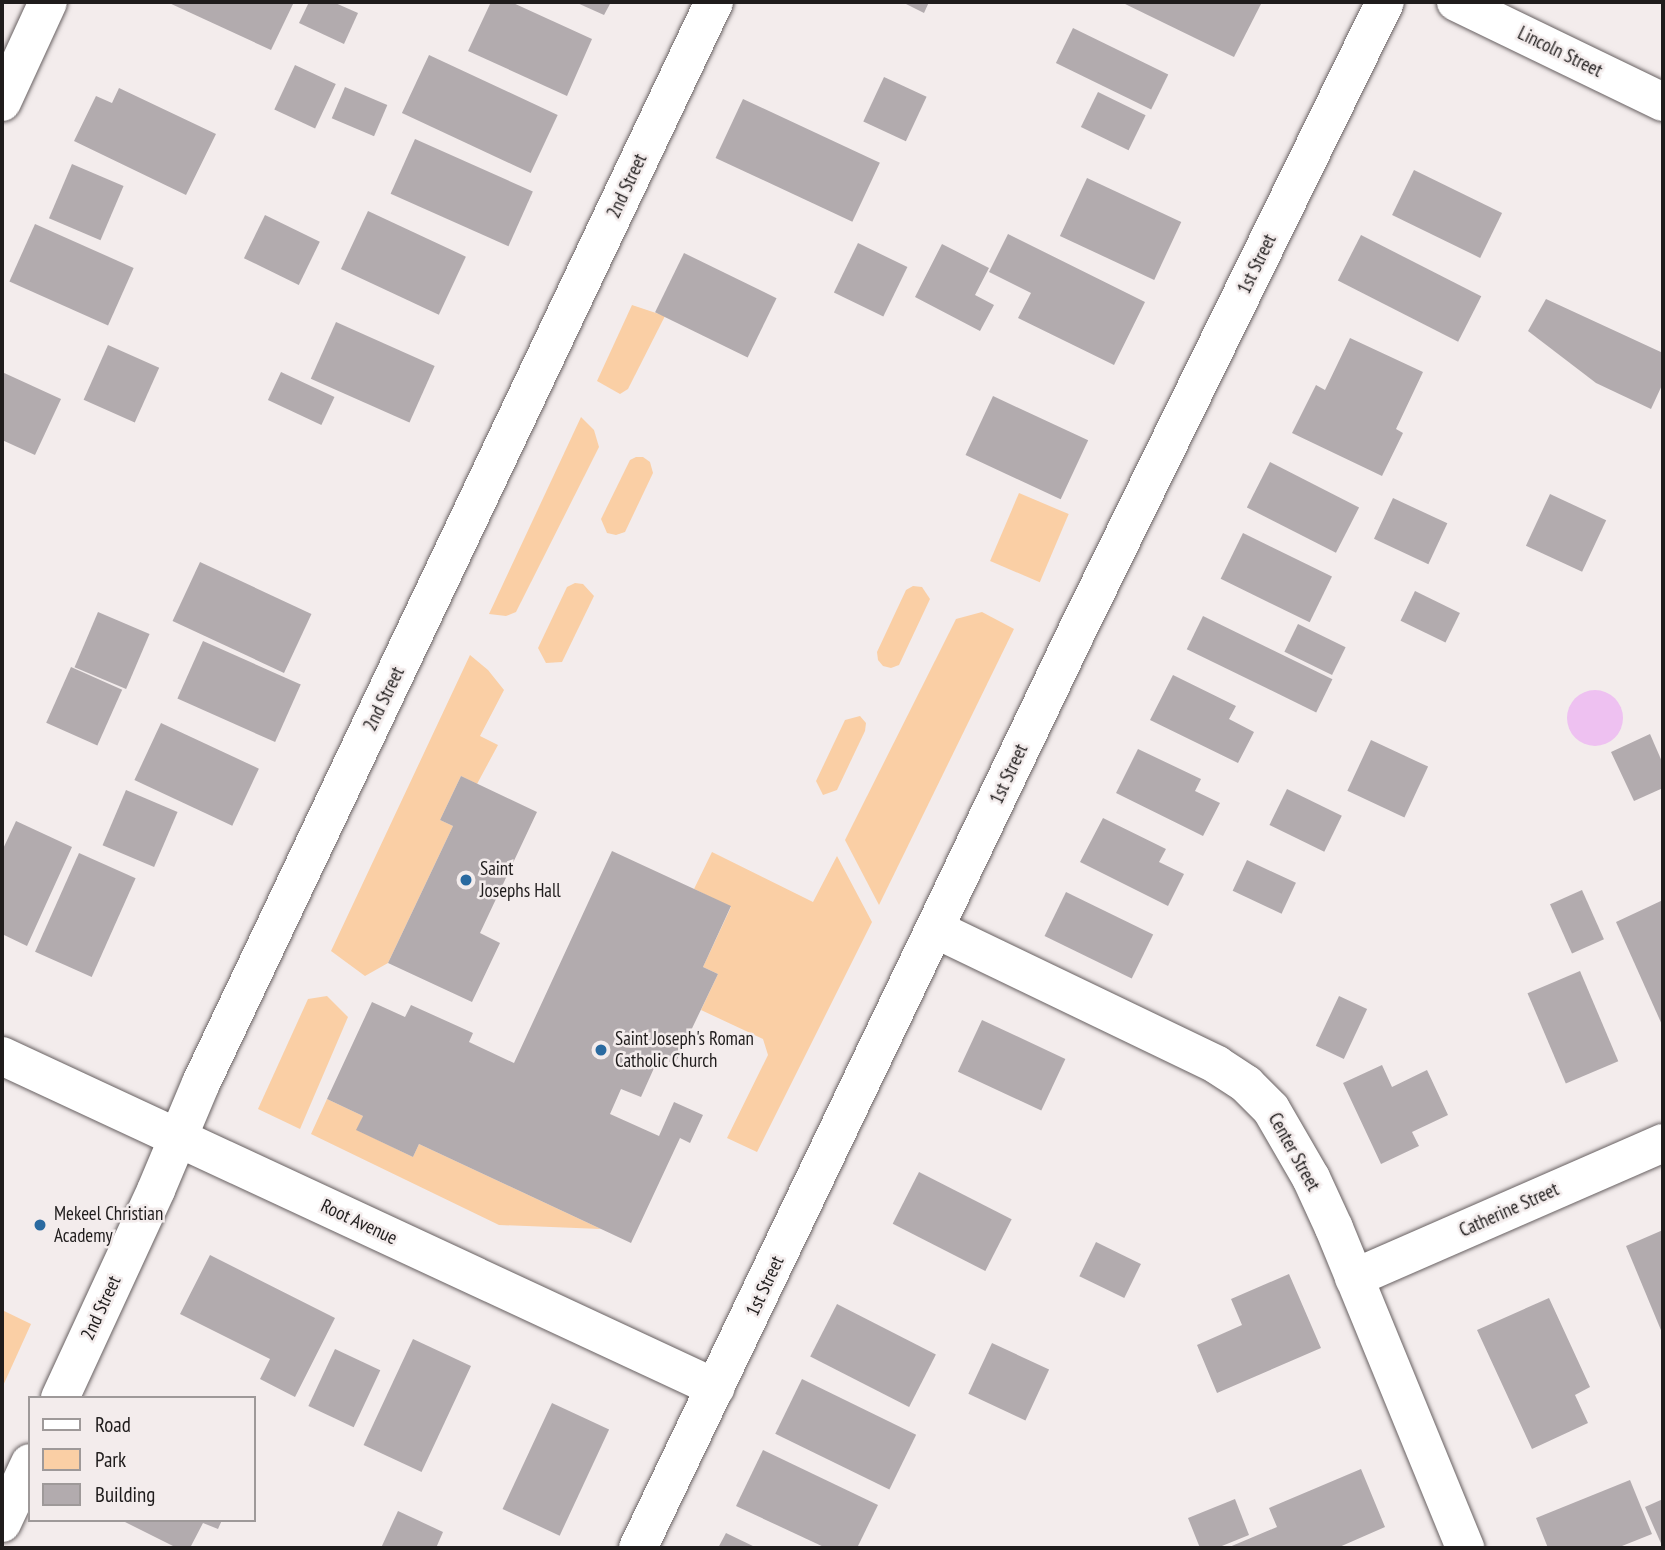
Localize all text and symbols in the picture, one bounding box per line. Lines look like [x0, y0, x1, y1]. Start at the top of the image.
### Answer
street label: Lincoln Street [1514, 22, 1606, 82]
street label: 2nd Street [602, 150, 652, 222]
street label: 1st Street [1233, 230, 1281, 298]
street label: 2nd Street [359, 663, 409, 735]
street label: 1st Street [985, 740, 1033, 808]
place label: Saint Josephs Hall [480, 858, 561, 902]
marker: Saint Josephs Hall [458, 872, 474, 888]
place label: Saint Joseph's Roman Catholic Church [615, 1028, 754, 1072]
marker: Saint Joseph's Roman Catholic Church [593, 1042, 609, 1058]
street label: Center Street [1263, 1109, 1325, 1195]
street label: Catherine Street [1456, 1178, 1562, 1242]
street label: Root Avenue [317, 1194, 401, 1250]
place label: Mekeel Christian Academy [54, 1203, 163, 1247]
marker: Mekeel Christian Academy [32, 1217, 48, 1233]
street label: 1st Street [741, 1252, 789, 1320]
street label: 2nd Street [76, 1272, 126, 1344]
legend [28, 1396, 256, 1522]
text: Road [95, 1411, 131, 1438]
text: Park [95, 1446, 126, 1473]
text: Building [95, 1481, 155, 1508]

